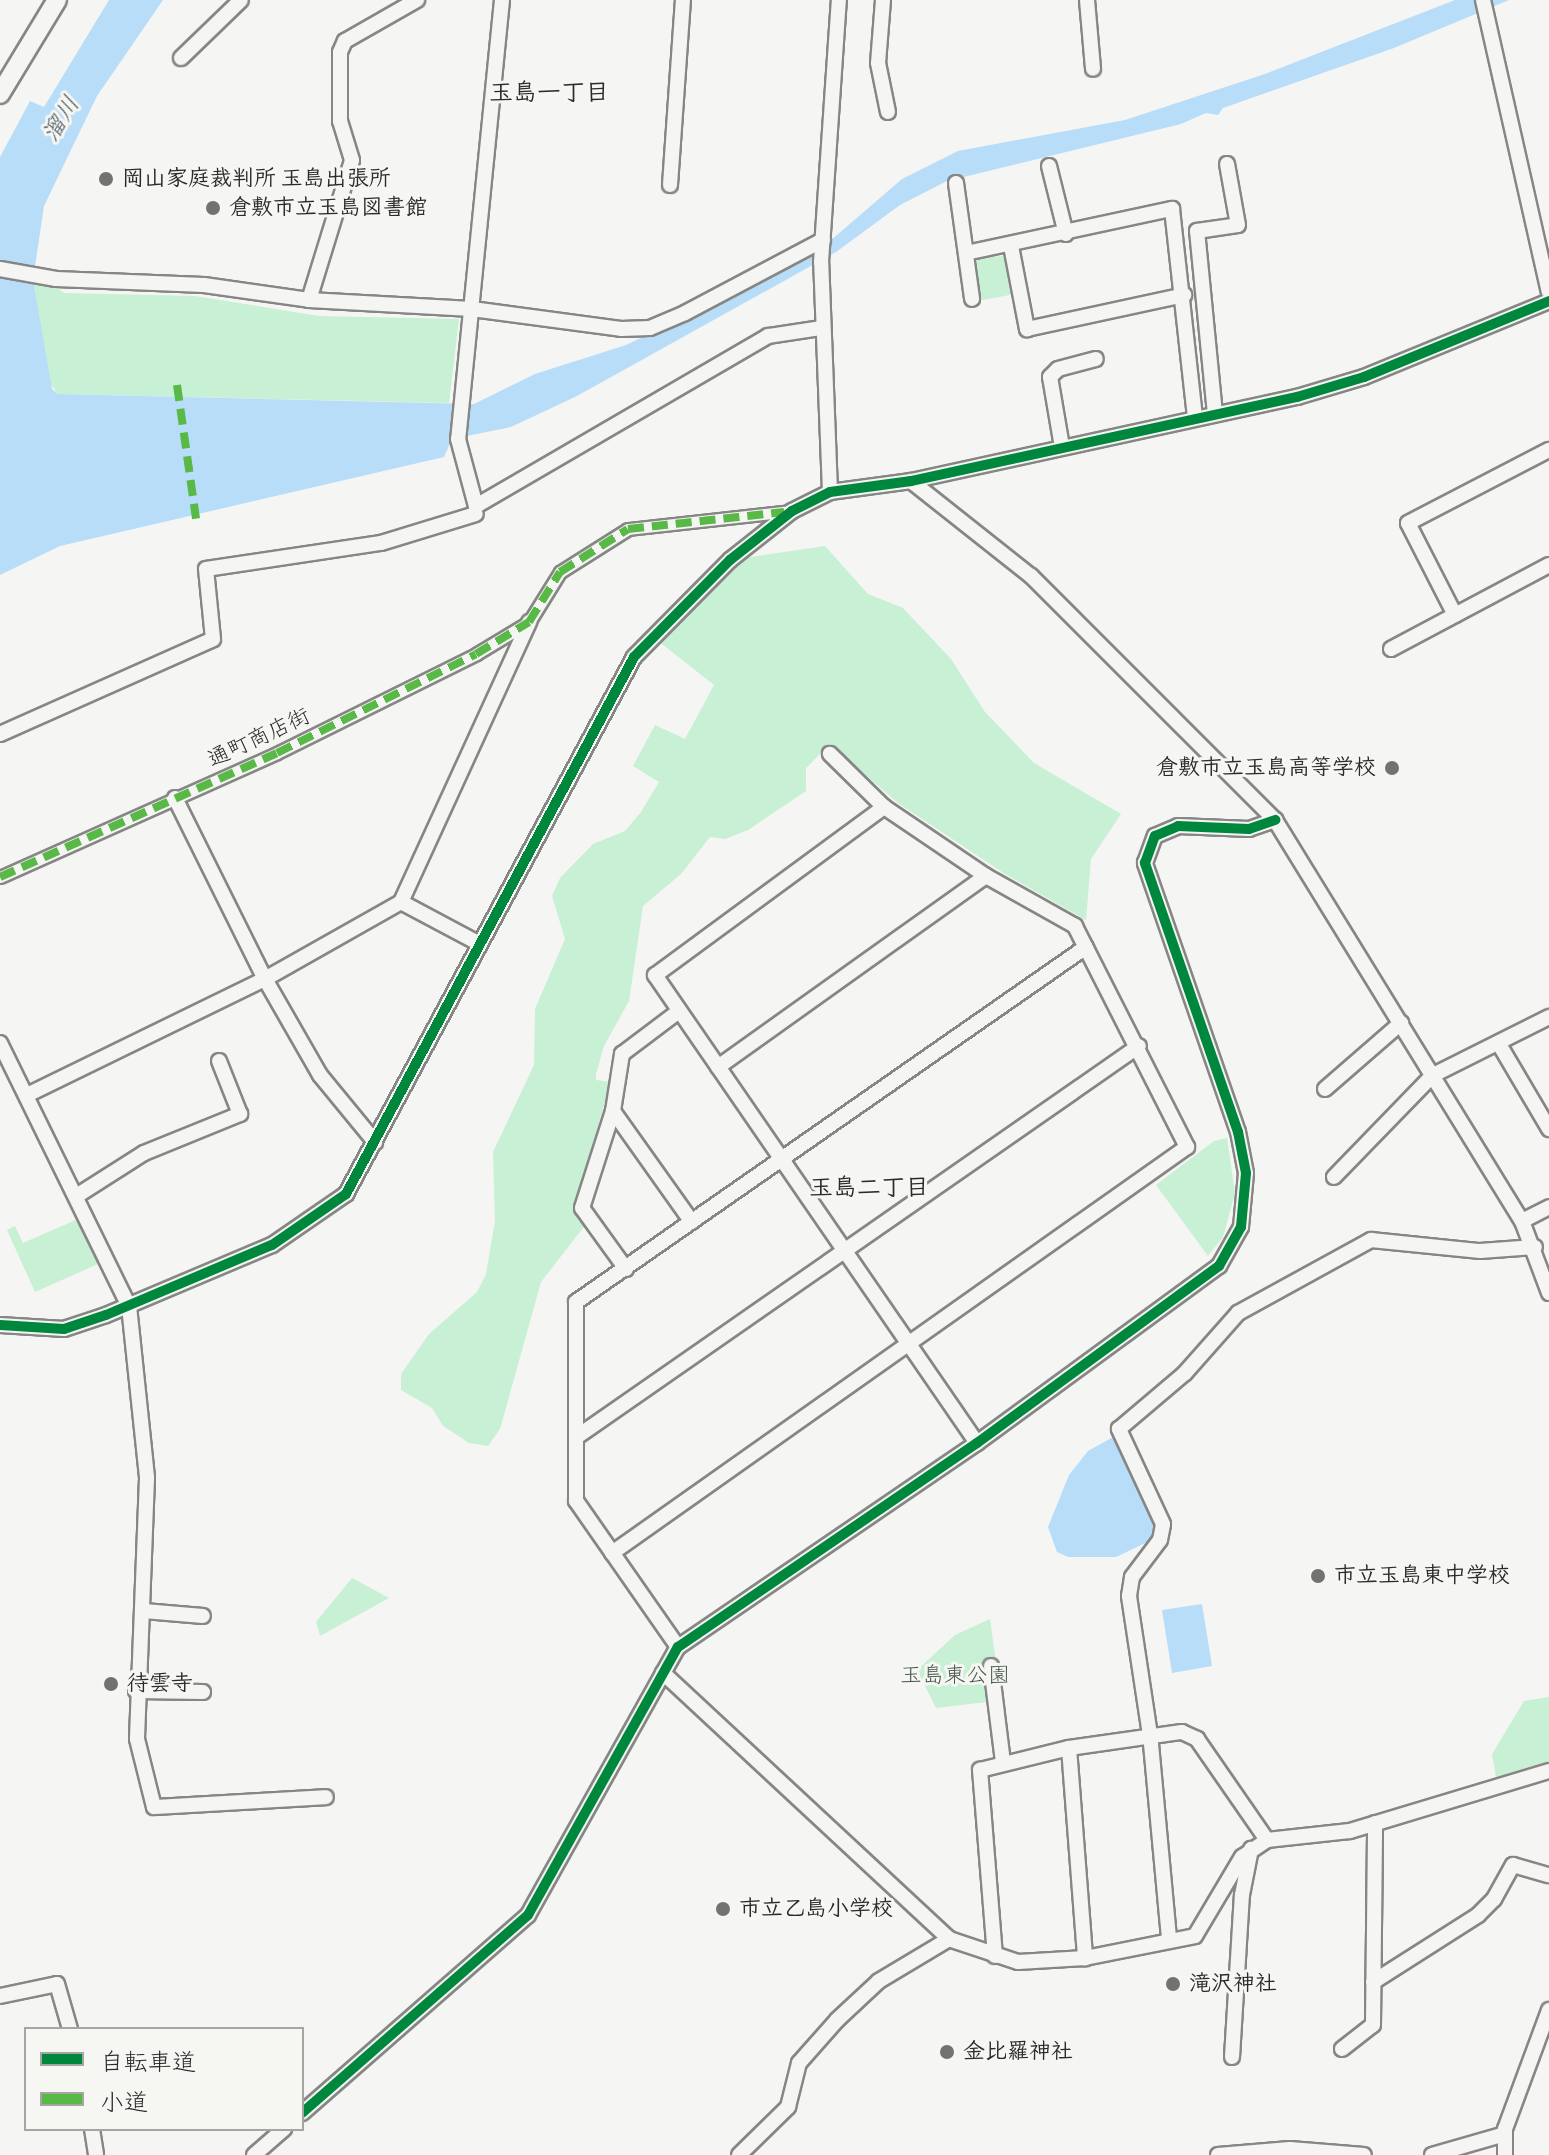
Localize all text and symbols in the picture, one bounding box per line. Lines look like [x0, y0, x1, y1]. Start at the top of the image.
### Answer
district label: 玉島一丁目 [489, 79, 609, 107]
water label: 溜川 [36, 91, 86, 147]
place label: 岡山家庭裁判所 玉島出張所 [122, 166, 391, 192]
marker: 岡山家庭裁判所 玉島出張所 [97, 170, 115, 188]
place label: 倉敷市立玉島図書館 [229, 195, 427, 221]
marker: 倉敷市立玉島図書館 [204, 199, 222, 217]
street label: 通町商店街 [204, 703, 314, 773]
place label: 倉敷市立玉島高等学校 [1156, 755, 1376, 781]
marker: 倉敷市立玉島高等学校 [1383, 759, 1401, 777]
district label: 玉島二丁目 [809, 1174, 929, 1202]
place label: 市立玉島東中学校 [1334, 1563, 1510, 1589]
marker: 市立玉島東中学校 [1309, 1567, 1327, 1585]
park label: 玉島東公園 [900, 1663, 1010, 1689]
place label: 待雲寺 [127, 1671, 193, 1697]
marker: 待雲寺 [102, 1675, 120, 1693]
place label: 市立乙島小学校 [739, 1896, 893, 1922]
marker: 市立乙島小学校 [714, 1900, 732, 1918]
place label: 滝沢神社 [1189, 1971, 1277, 1997]
marker: 滝沢神社 [1164, 1975, 1182, 1993]
legend [24, 2027, 304, 2131]
place label: 金比羅神社 [963, 2039, 1073, 2065]
marker: 金比羅神社 [938, 2043, 956, 2061]
text: 自転車道 [100, 2048, 196, 2077]
text: 小道 [100, 2088, 148, 2117]

